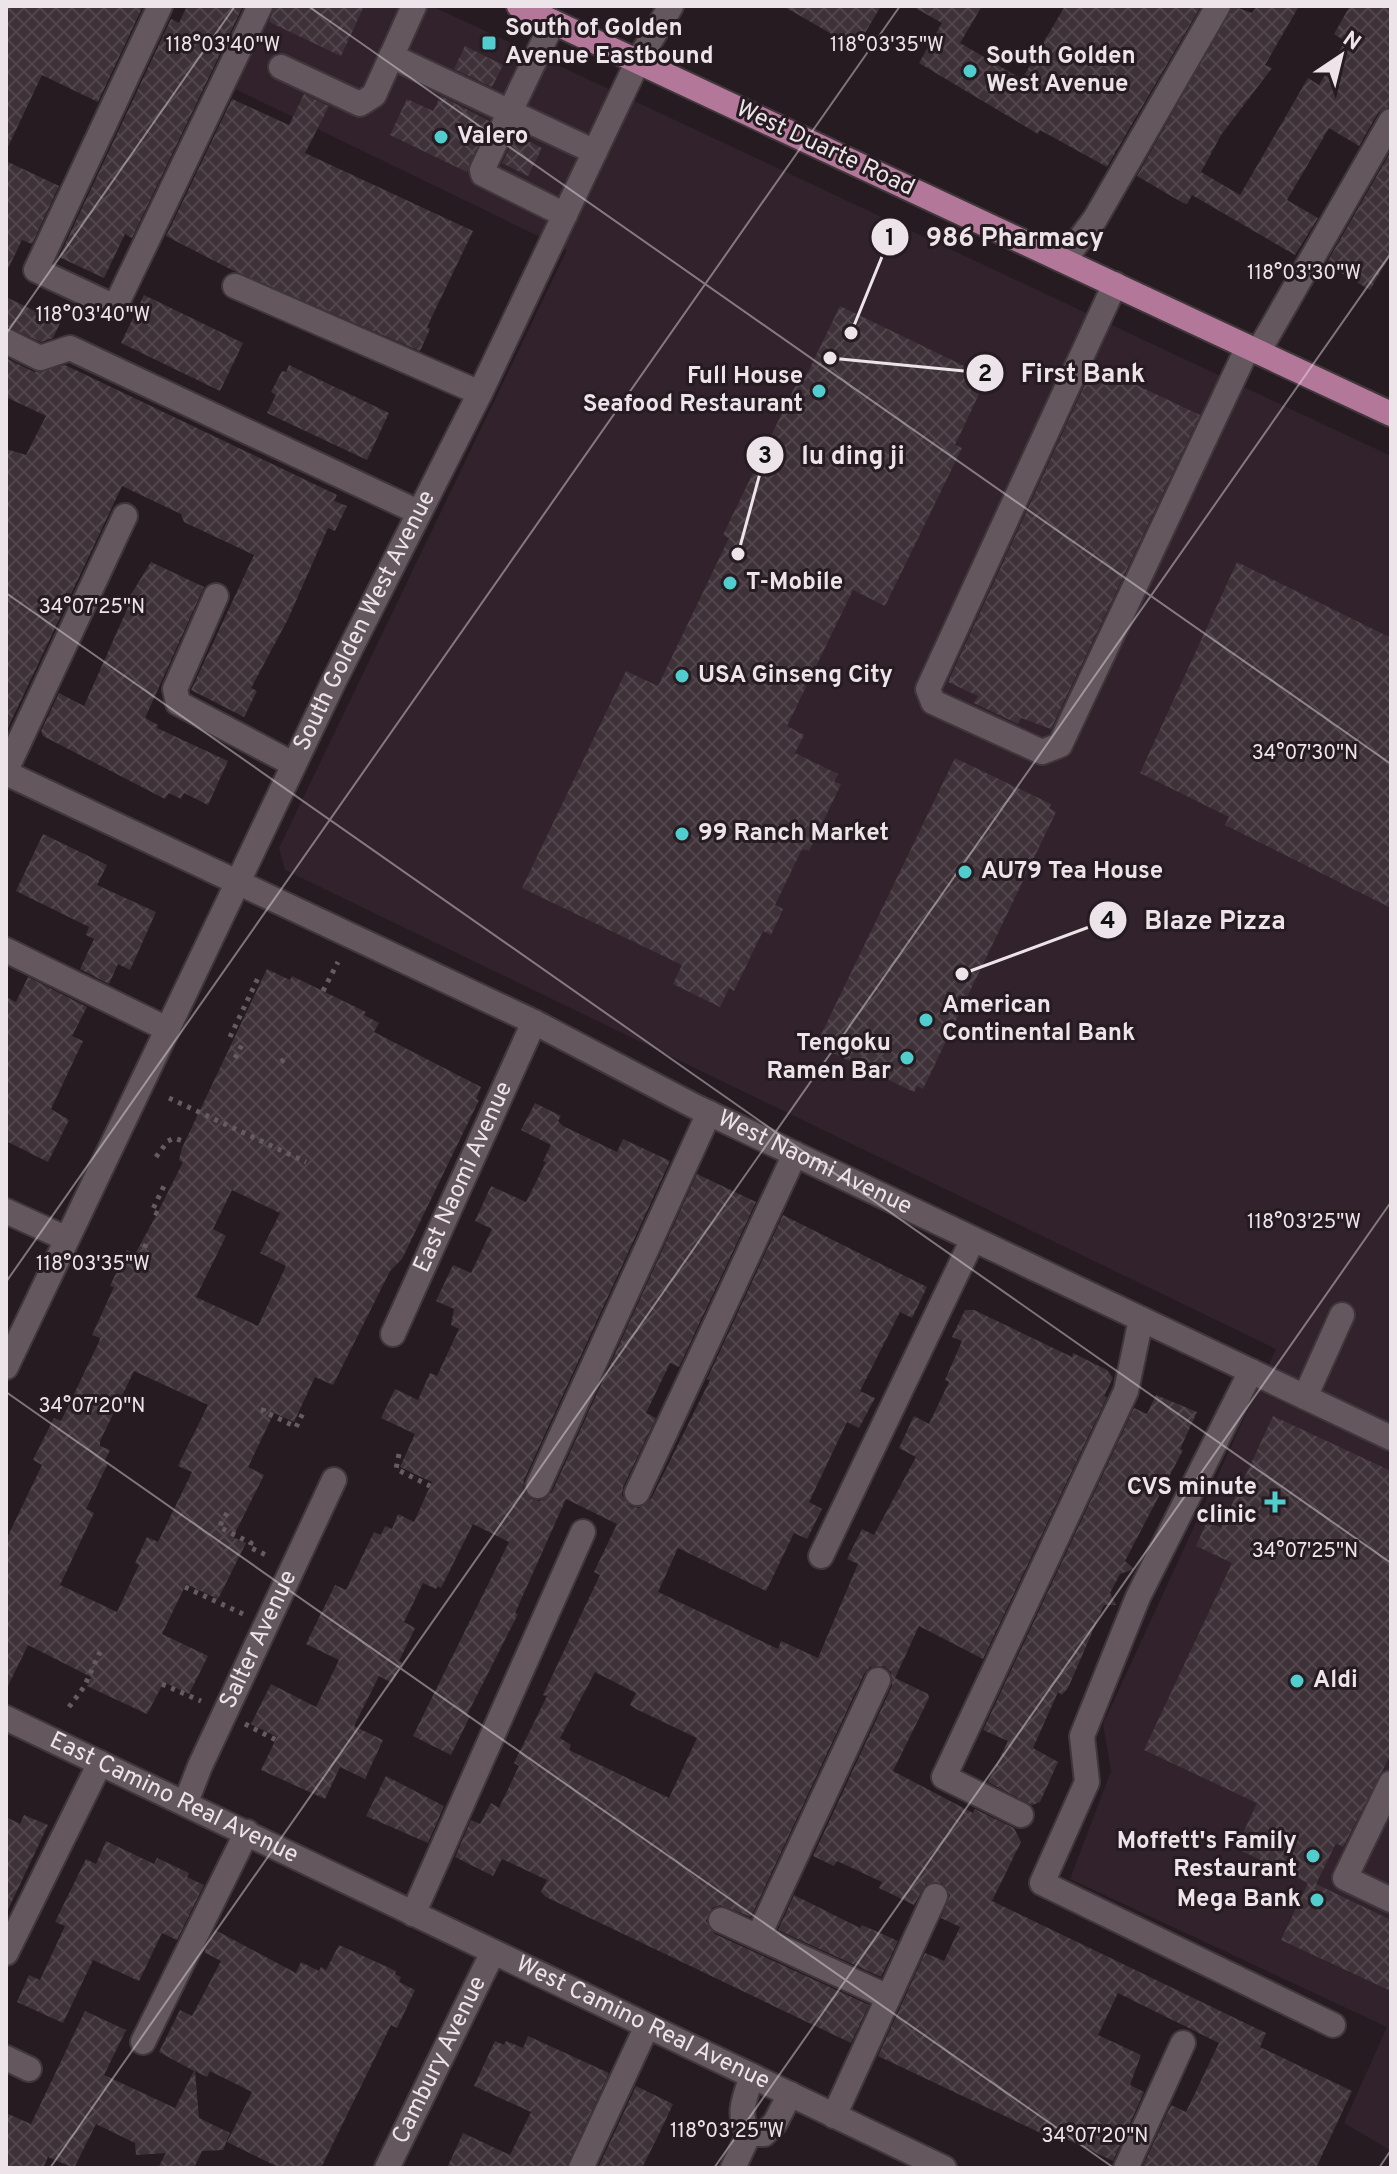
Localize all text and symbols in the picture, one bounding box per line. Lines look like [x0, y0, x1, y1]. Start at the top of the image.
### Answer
place label: South of Golden Avenue Eastbound [505, 14, 714, 72]
north arrow [1301, 16, 1381, 96]
text: N [1337, 26, 1365, 57]
text: 118°03'40"W [166, 33, 280, 59]
text: 118°03'35"W [830, 33, 944, 59]
marker: South of Golden Avenue Eastbound [480, 34, 498, 52]
place label: South Golden West Avenue [986, 42, 1136, 100]
marker: South Golden West Avenue [961, 62, 979, 80]
street label: West Duarte Road [731, 94, 919, 204]
place label: Valero [457, 122, 528, 152]
marker: Valero [432, 128, 450, 146]
callout: 986 Pharmacy [870, 212, 1120, 262]
text: 986 Pharmacy [926, 223, 1104, 256]
text: 1 [885, 224, 895, 254]
text: 118°03'30"W [1247, 261, 1361, 287]
text: 118°03'40"W [36, 303, 150, 329]
callout: First Bank [965, 348, 1161, 398]
text: First Bank [1021, 359, 1145, 392]
text: 2 [978, 360, 992, 390]
place label: Full House Seafood Restaurant [583, 362, 803, 420]
marker: Full House Seafood Restaurant [810, 382, 828, 400]
callout: lu ding ji [745, 430, 921, 480]
text: lu ding ji [801, 441, 905, 474]
text: 3 [758, 442, 772, 472]
street label: South Golden West Avenue [288, 486, 443, 756]
place label: T-Mobile [746, 568, 843, 598]
marker: T-Mobile [721, 574, 739, 592]
text: 34°07'25"N [39, 595, 145, 621]
place label: USA Ginseng City [698, 661, 893, 691]
marker: USA Ginseng City [673, 667, 691, 685]
text: 34°07'30"N [1252, 741, 1358, 767]
place label: 99 Ranch Market [698, 819, 889, 849]
marker: 99 Ranch Market [673, 825, 691, 843]
place label: AU79 Tea House [981, 857, 1163, 887]
marker: AU79 Tea House [956, 863, 974, 881]
callout: Blaze Pizza [1088, 895, 1302, 945]
text: Blaze Pizza [1144, 906, 1286, 939]
text: 4 [1100, 907, 1116, 937]
place label: American Continental Bank [942, 991, 1135, 1049]
marker: American Continental Bank [917, 1011, 935, 1029]
place label: Tengoku Ramen Bar [766, 1029, 891, 1087]
marker: Tengoku Ramen Bar [898, 1049, 916, 1067]
street label: East Naomi Avenue [408, 1077, 520, 1278]
street label: West Naomi Avenue [712, 1104, 917, 1223]
text: 118°03'25"W [1247, 1210, 1361, 1236]
text: 118°03'35"W [36, 1252, 150, 1278]
text: 34°07'20"N [39, 1394, 145, 1420]
place label: CVS minute clinic [1127, 1473, 1257, 1531]
marker: CVS minute clinic [1264, 1491, 1286, 1513]
text: 34°07'25"N [1252, 1539, 1358, 1565]
street label: Salter Avenue [214, 1566, 304, 1714]
place label: Aldi [1313, 1666, 1358, 1696]
marker: Aldi [1288, 1672, 1306, 1690]
street label: East Camino Real Avenue [44, 1726, 303, 1871]
place label: Moffett's Family Restaurant [1117, 1827, 1297, 1885]
marker: Moffett's Family Restaurant [1304, 1847, 1322, 1865]
place label: Mega Bank [1177, 1885, 1301, 1915]
marker: Mega Bank [1308, 1891, 1326, 1909]
street label: West Camino Real Avenue [511, 1950, 774, 2097]
street label: Cambury Avenue [386, 1971, 494, 2149]
text: 118°03'25"W [670, 2119, 784, 2145]
text: 34°07'20"N [1042, 2124, 1148, 2150]

